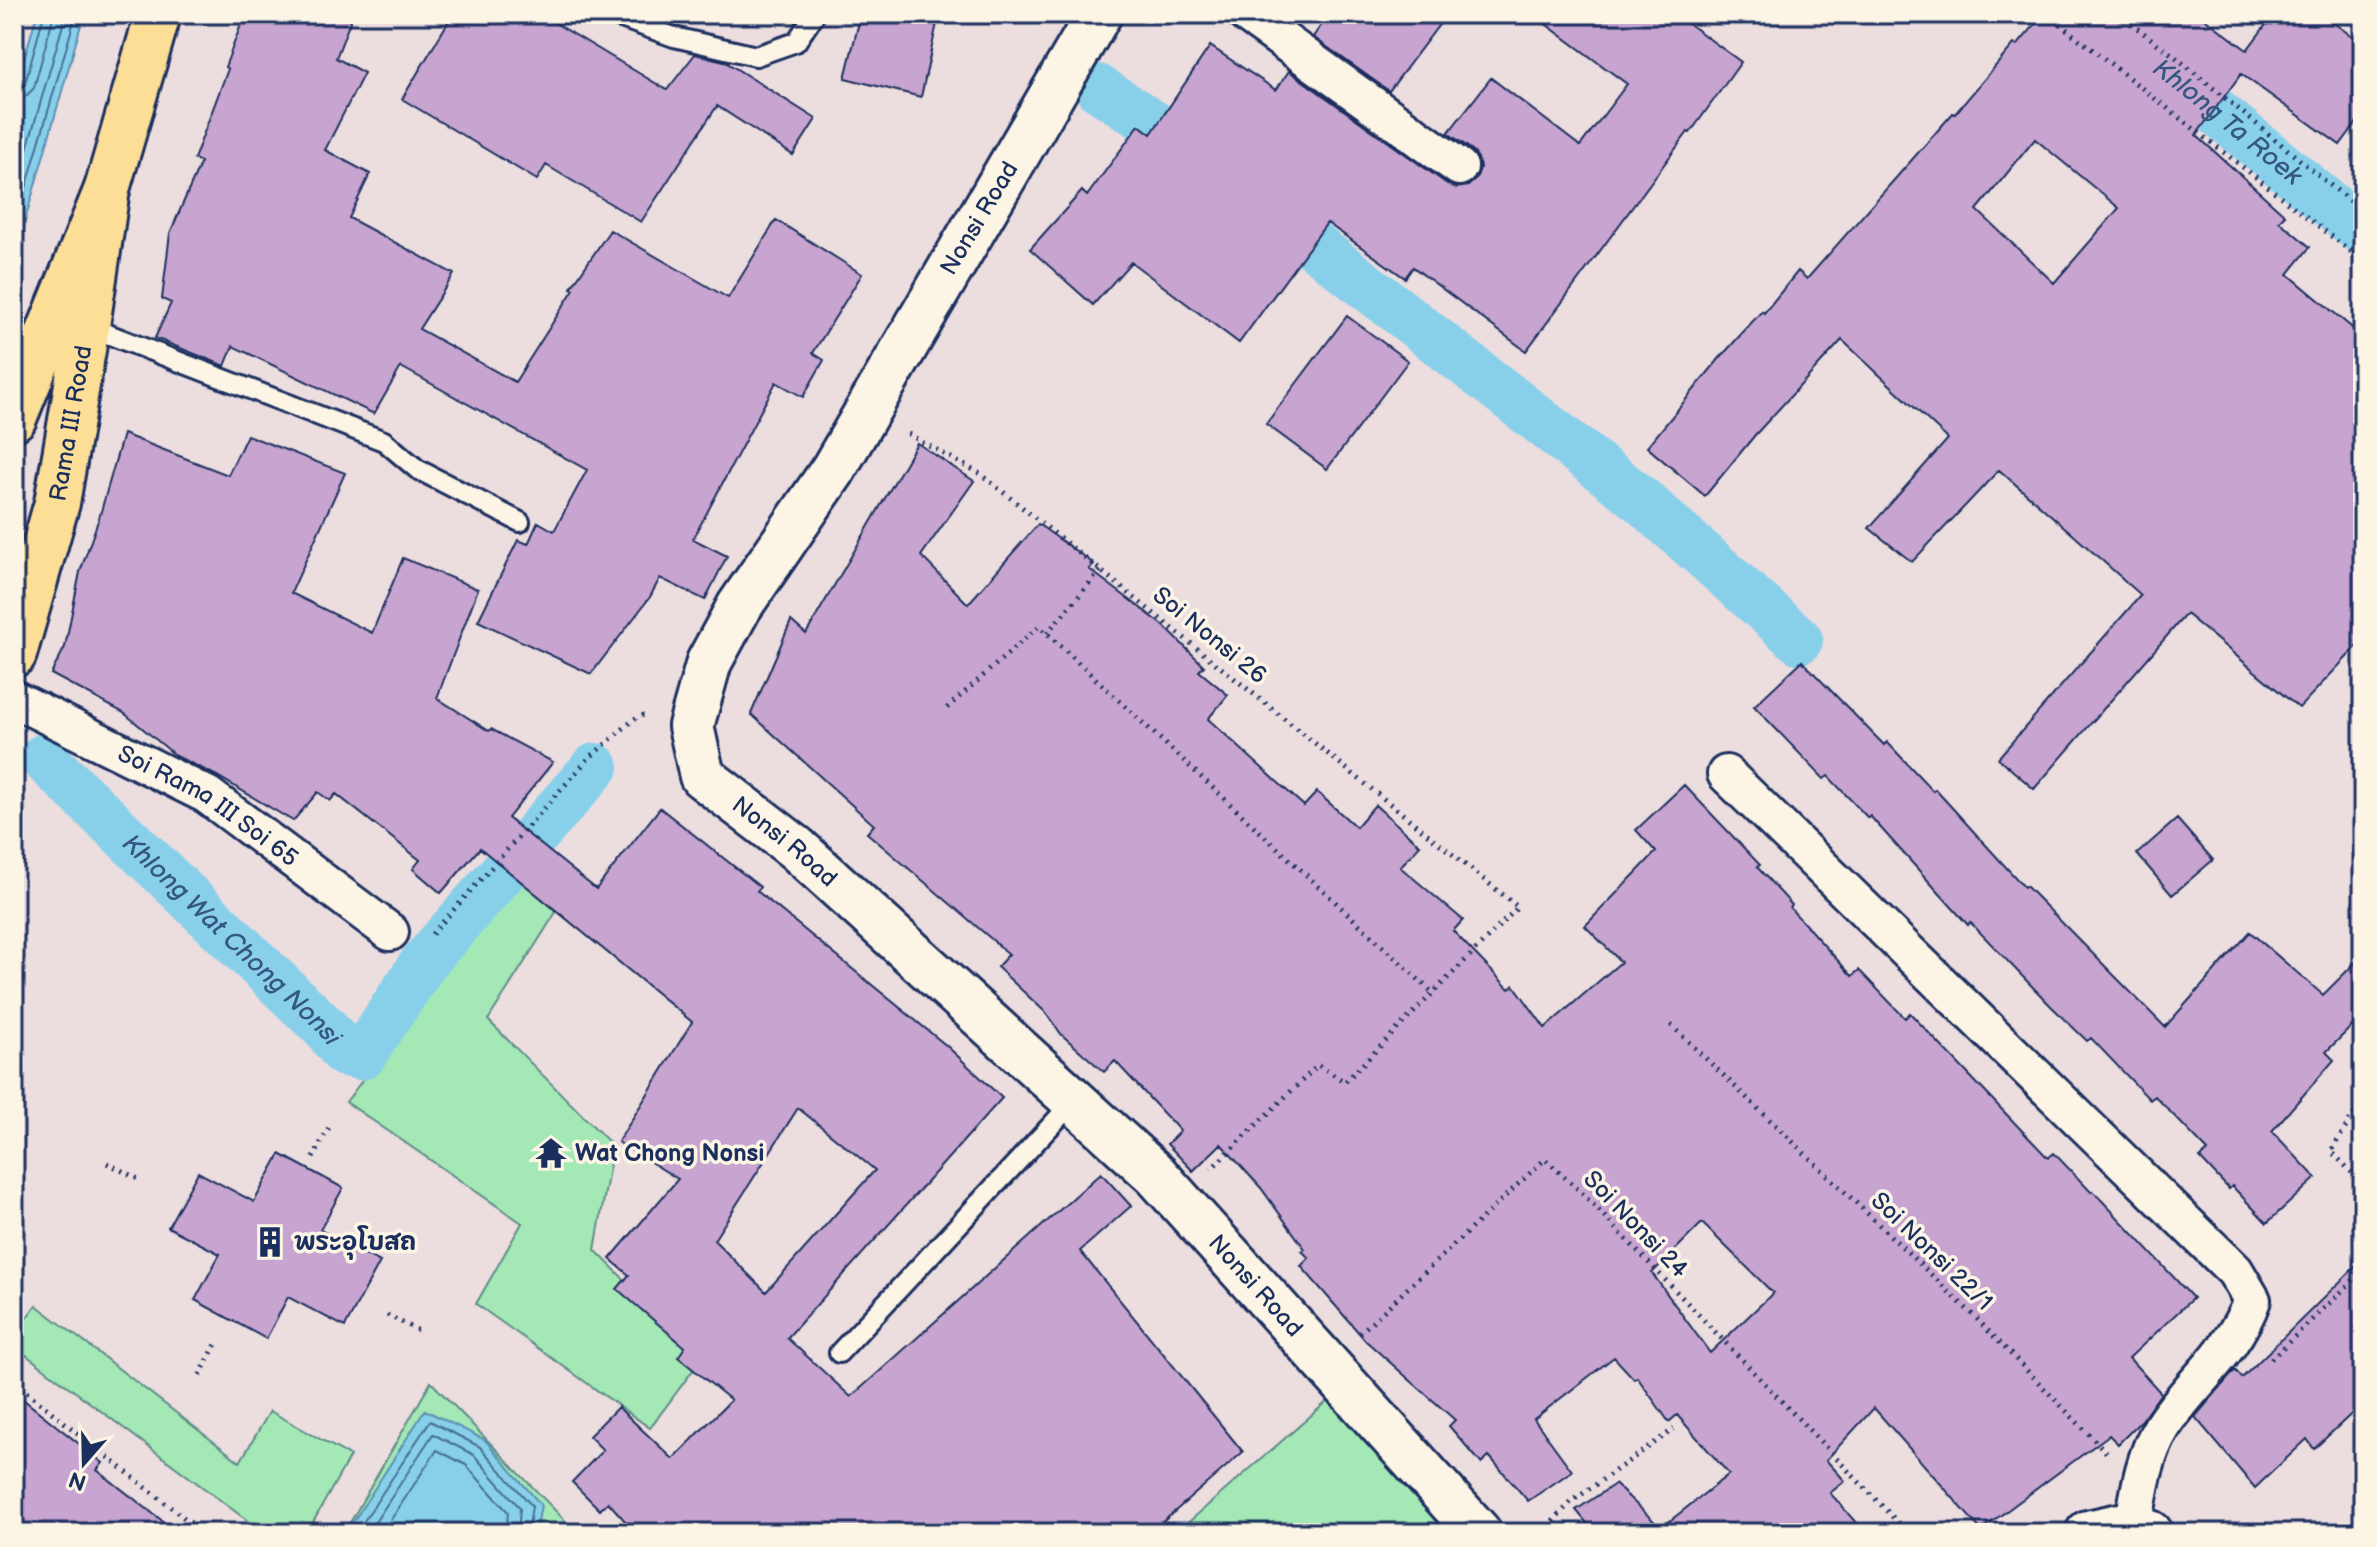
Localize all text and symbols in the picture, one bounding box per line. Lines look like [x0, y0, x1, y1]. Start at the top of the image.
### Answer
water label: Khlong Ta Roek [2146, 53, 2309, 193]
street label: Nonsi Road [934, 156, 1025, 280]
street label: Rama III Road [44, 343, 98, 503]
street label: Soi Nonsi 26 [1147, 581, 1273, 690]
street label: Soi Rama III Soi 65 [113, 739, 304, 873]
street label: Nonsi Road [726, 790, 843, 893]
water label: Khlong Wat Chong Nonsi [115, 828, 348, 1053]
temple icon: Wat Chong Nonsi [534, 1136, 568, 1170]
place label: Wat Chong Nonsi [575, 1139, 764, 1168]
street label: Soi Nonsi 24 [1577, 1165, 1694, 1284]
street label: Soi Nonsi 22/1 [1865, 1186, 1999, 1317]
building icon: พระอุโบสถ [253, 1225, 287, 1259]
place label: พระอุโบสถ [294, 1225, 416, 1260]
street label: Nonsi Road [1202, 1229, 1309, 1343]
north arrow [44, 1423, 124, 1503]
text: N [65, 1465, 90, 1496]

